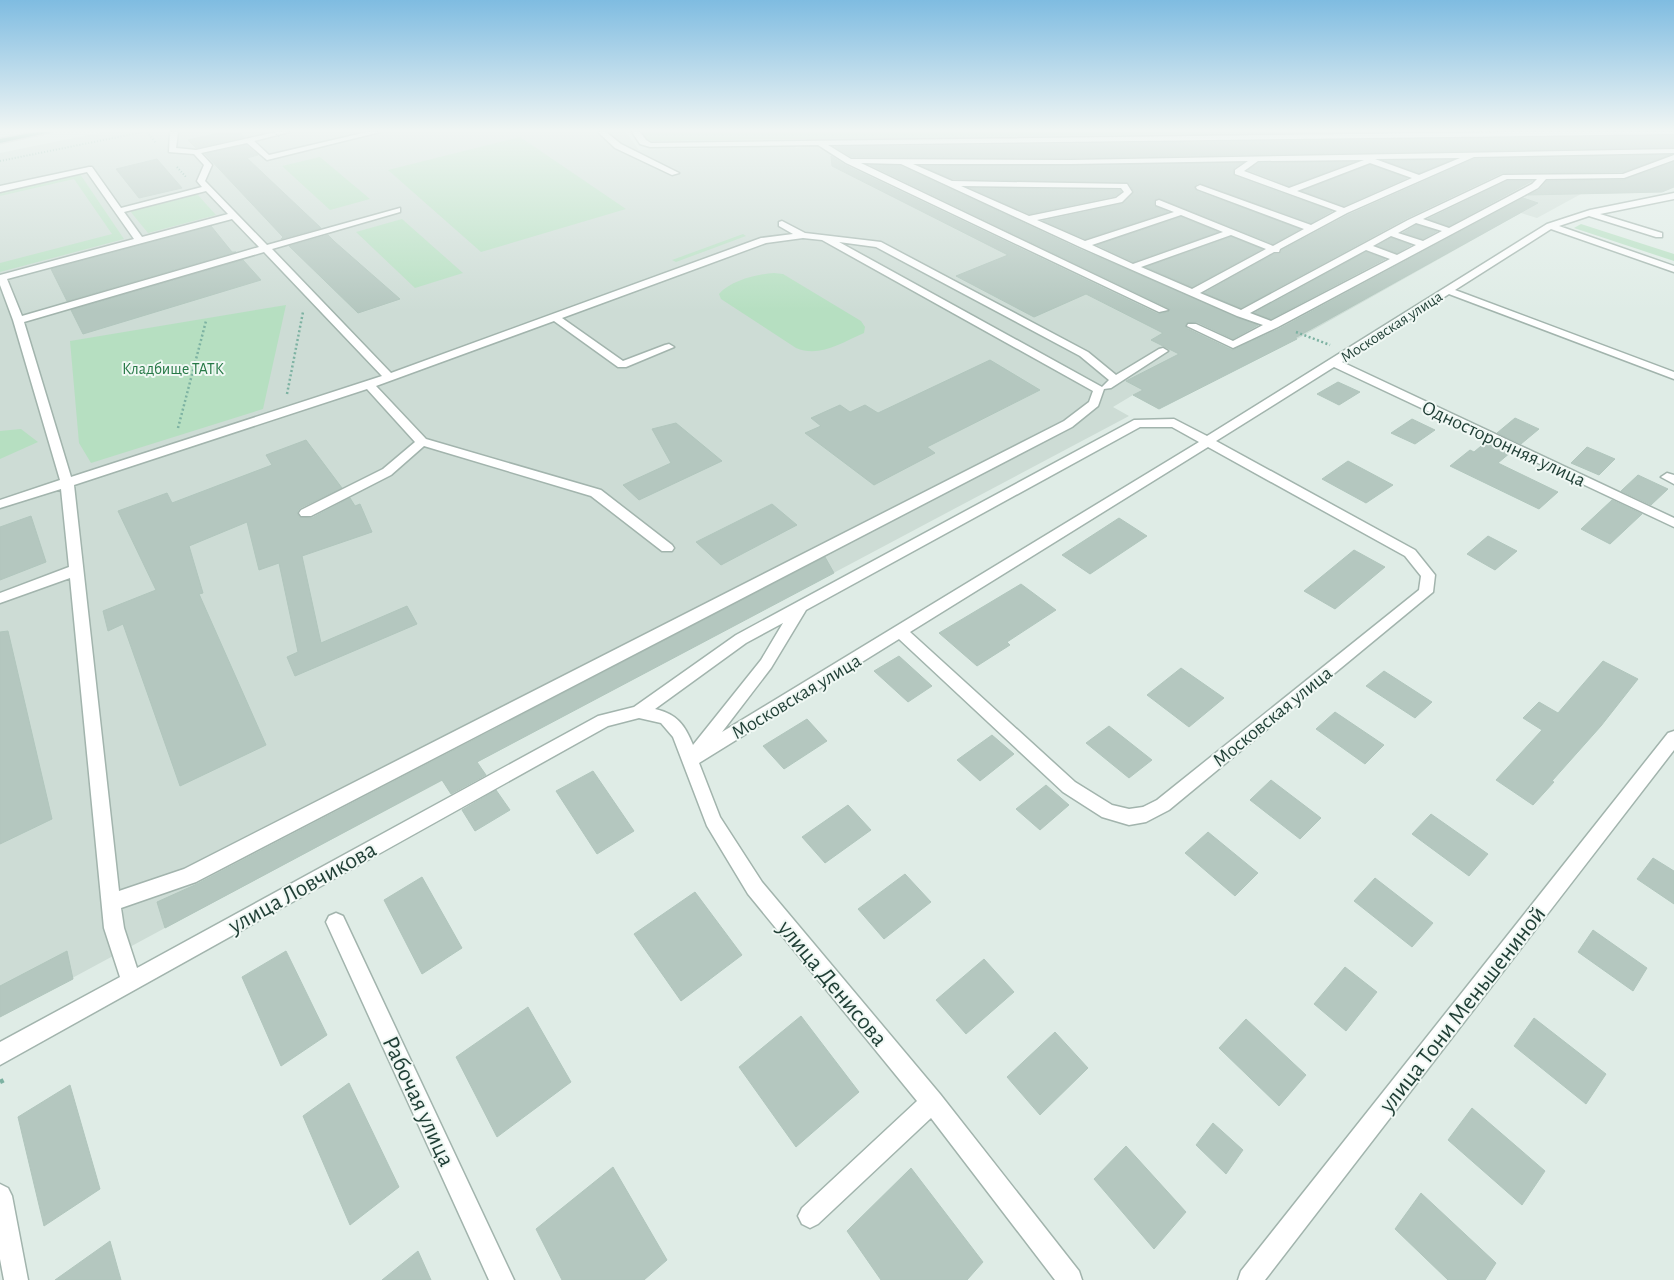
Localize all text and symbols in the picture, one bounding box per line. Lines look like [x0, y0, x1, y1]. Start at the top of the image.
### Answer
street label: Московская улица [1338, 288, 1446, 366]
park label: Кладбище ТАТК [122, 361, 224, 377]
street label: Односторонняя улица [1419, 397, 1589, 491]
street label: Московская улица [728, 650, 865, 743]
street label: Московская улица [1209, 663, 1336, 771]
street label: улица Ловчикова [224, 837, 380, 939]
street label: улица Тони Меньшениной [1374, 902, 1551, 1118]
street label: улица Денисова [772, 915, 892, 1051]
street label: Рабочая улица [378, 1033, 459, 1170]

